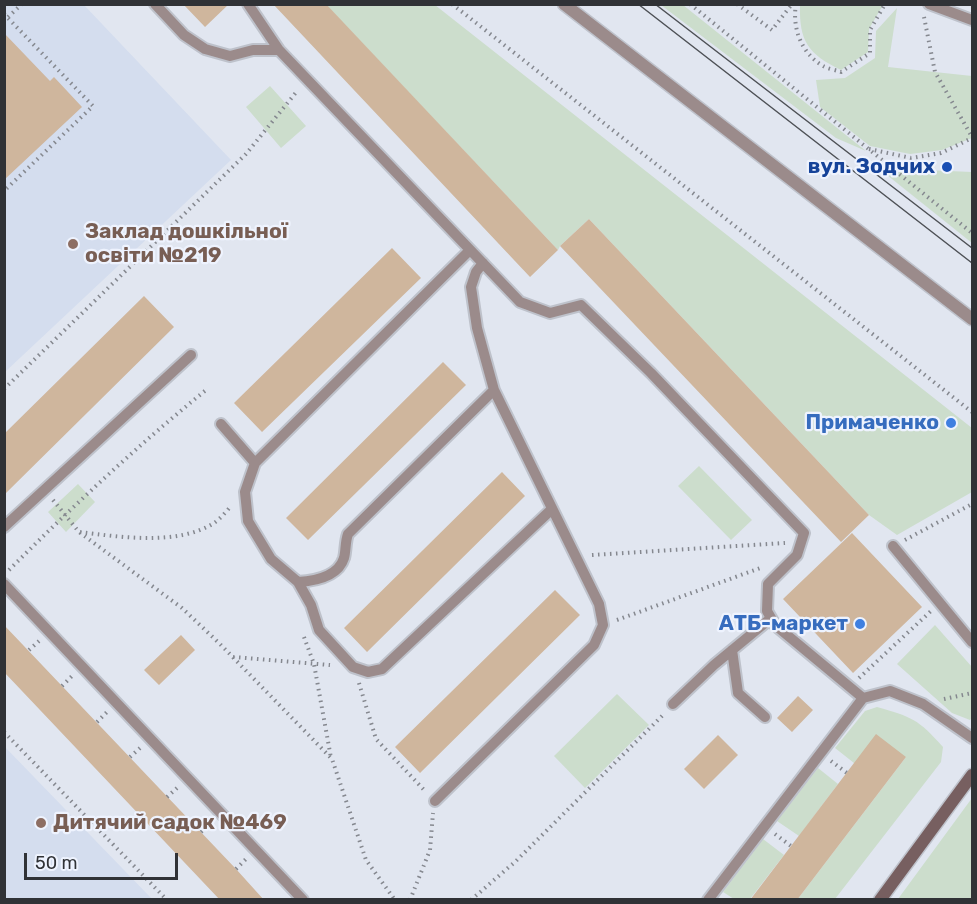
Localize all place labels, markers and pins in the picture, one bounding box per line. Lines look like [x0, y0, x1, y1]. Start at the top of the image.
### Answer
place label: вул. Зодчих [808, 154, 935, 180]
marker: вул. Зодчих [940, 160, 954, 174]
place label: Заклад дошкільної освіти №219 [85, 219, 288, 269]
marker: Заклад дошкільної освіти №219 [66, 237, 80, 251]
place label: Примаченко [805, 410, 939, 436]
marker: Примаченко [944, 416, 958, 430]
place label: АТБ-маркет [719, 611, 848, 637]
marker: АТБ-маркет [853, 617, 867, 631]
place label: Дитячий садок №469 [53, 810, 287, 836]
marker: Дитячий садок №469 [34, 816, 48, 830]

